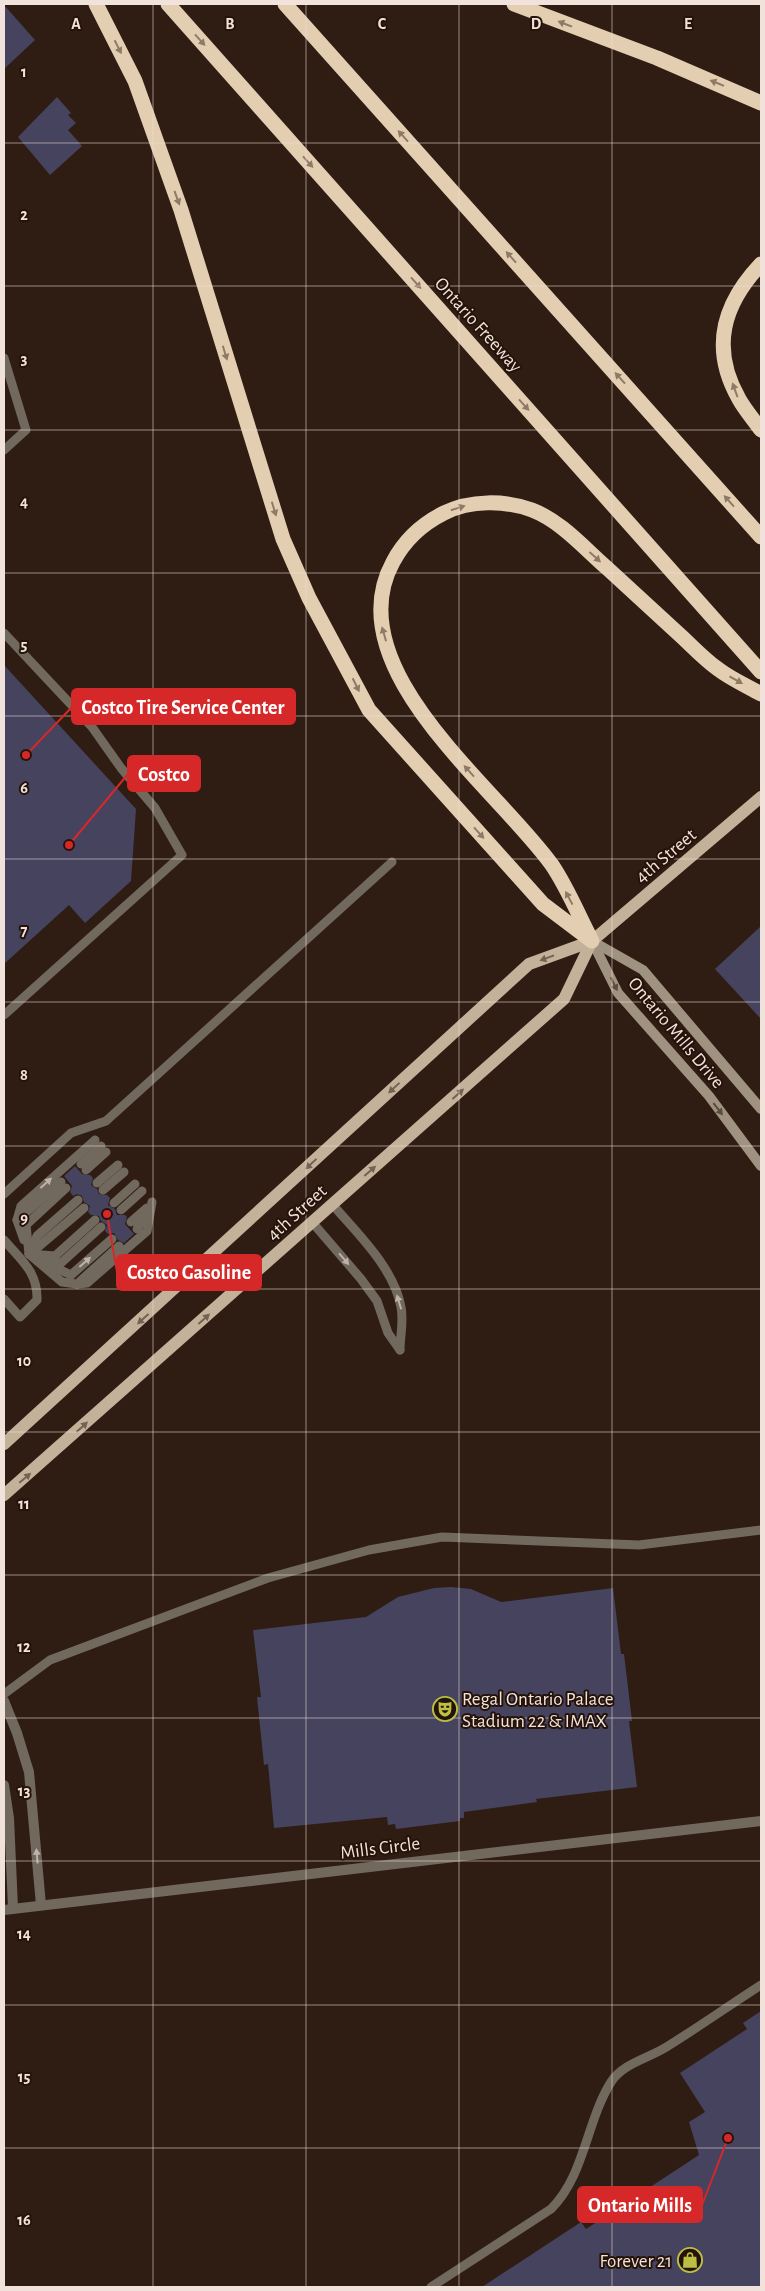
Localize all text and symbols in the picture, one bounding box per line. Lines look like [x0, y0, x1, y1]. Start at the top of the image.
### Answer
text: A [71, 16, 81, 32]
text: B [225, 16, 235, 32]
text: C [378, 16, 387, 32]
text: D [531, 16, 542, 32]
text: E [684, 16, 692, 32]
one-way arrow [558, 20, 573, 27]
one-way arrow [194, 34, 206, 46]
one-way arrow [114, 40, 122, 54]
text: 1 [21, 64, 27, 80]
one-way arrow [709, 79, 724, 87]
one-way arrow [398, 130, 409, 142]
one-way arrow [302, 155, 314, 167]
one-way arrow [174, 191, 181, 206]
text: 2 [20, 207, 28, 223]
one-way arrow [506, 251, 517, 264]
street label: Ontario Freeway [431, 274, 525, 376]
one-way arrow [410, 277, 422, 289]
one-way arrow [222, 346, 230, 361]
text: 3 [21, 351, 28, 367]
one-way arrow [614, 372, 625, 385]
one-way arrow [731, 382, 738, 397]
one-way arrow [518, 398, 530, 410]
text: 4 [20, 494, 28, 510]
one-way arrow [724, 495, 735, 507]
one-way arrow [270, 501, 278, 516]
one-way arrow [451, 503, 466, 511]
one-way arrow [589, 552, 601, 563]
one-way arrow [380, 627, 388, 642]
text: 5 [21, 637, 28, 653]
one-way arrow [729, 675, 743, 684]
one-way arrow [352, 678, 360, 693]
callout: Costco Tire Service Center [72, 689, 295, 724]
text: Costco Tire Service Center [82, 698, 285, 718]
callout: Costco [128, 756, 200, 791]
text: Costco [138, 765, 190, 785]
one-way arrow [463, 766, 475, 778]
text: 6 [20, 780, 28, 796]
street label: 4th Street [632, 825, 700, 887]
one-way arrow [473, 826, 485, 838]
one-way arrow [565, 891, 574, 904]
text: 7 [21, 923, 28, 939]
one-way arrow [539, 955, 554, 962]
street label: Ontario Mills Drive [624, 974, 728, 1092]
one-way arrow [610, 977, 618, 991]
text: 8 [20, 1067, 28, 1083]
one-way arrow [389, 1082, 401, 1094]
one-way arrow [451, 1088, 463, 1100]
one-way arrow [713, 1102, 724, 1115]
one-way arrow [306, 1158, 318, 1170]
one-way arrow [364, 1166, 376, 1177]
one-way arrow [40, 1177, 52, 1189]
street label: 4th Street [264, 1182, 330, 1245]
text: 9 [20, 1210, 28, 1226]
one-way arrow [338, 1252, 350, 1264]
callout: Costco Gasoline [117, 1255, 261, 1290]
one-way arrow [79, 1257, 92, 1268]
text: Costco Gasoline [127, 1263, 251, 1283]
one-way arrow [394, 1294, 402, 1309]
one-way arrow [137, 1313, 149, 1325]
one-way arrow [197, 1313, 209, 1325]
text: 10 [17, 1353, 31, 1369]
one-way arrow [76, 1421, 88, 1433]
one-way arrow [18, 1472, 31, 1483]
text: 11 [18, 1496, 30, 1512]
text: 12 [17, 1639, 31, 1655]
place label: Regal Ontario Palace Stadium 22 & IMAX [462, 1690, 613, 1731]
theatre icon: Regal Ontario Palace Stadium 22 & IMAX [432, 1696, 458, 1722]
text: 13 [18, 1783, 30, 1799]
street label: Mills Circle [339, 1834, 421, 1863]
one-way arrow [33, 1848, 41, 1864]
text: 14 [17, 1926, 31, 1942]
text: 15 [18, 2069, 30, 2085]
callout: Ontario Mills [578, 2187, 702, 2222]
text: Ontario Mills [588, 2196, 692, 2216]
text: 16 [17, 2212, 31, 2228]
shop icon: Forever 21 [677, 2247, 703, 2273]
place label: Forever 21 [599, 2252, 672, 2271]

